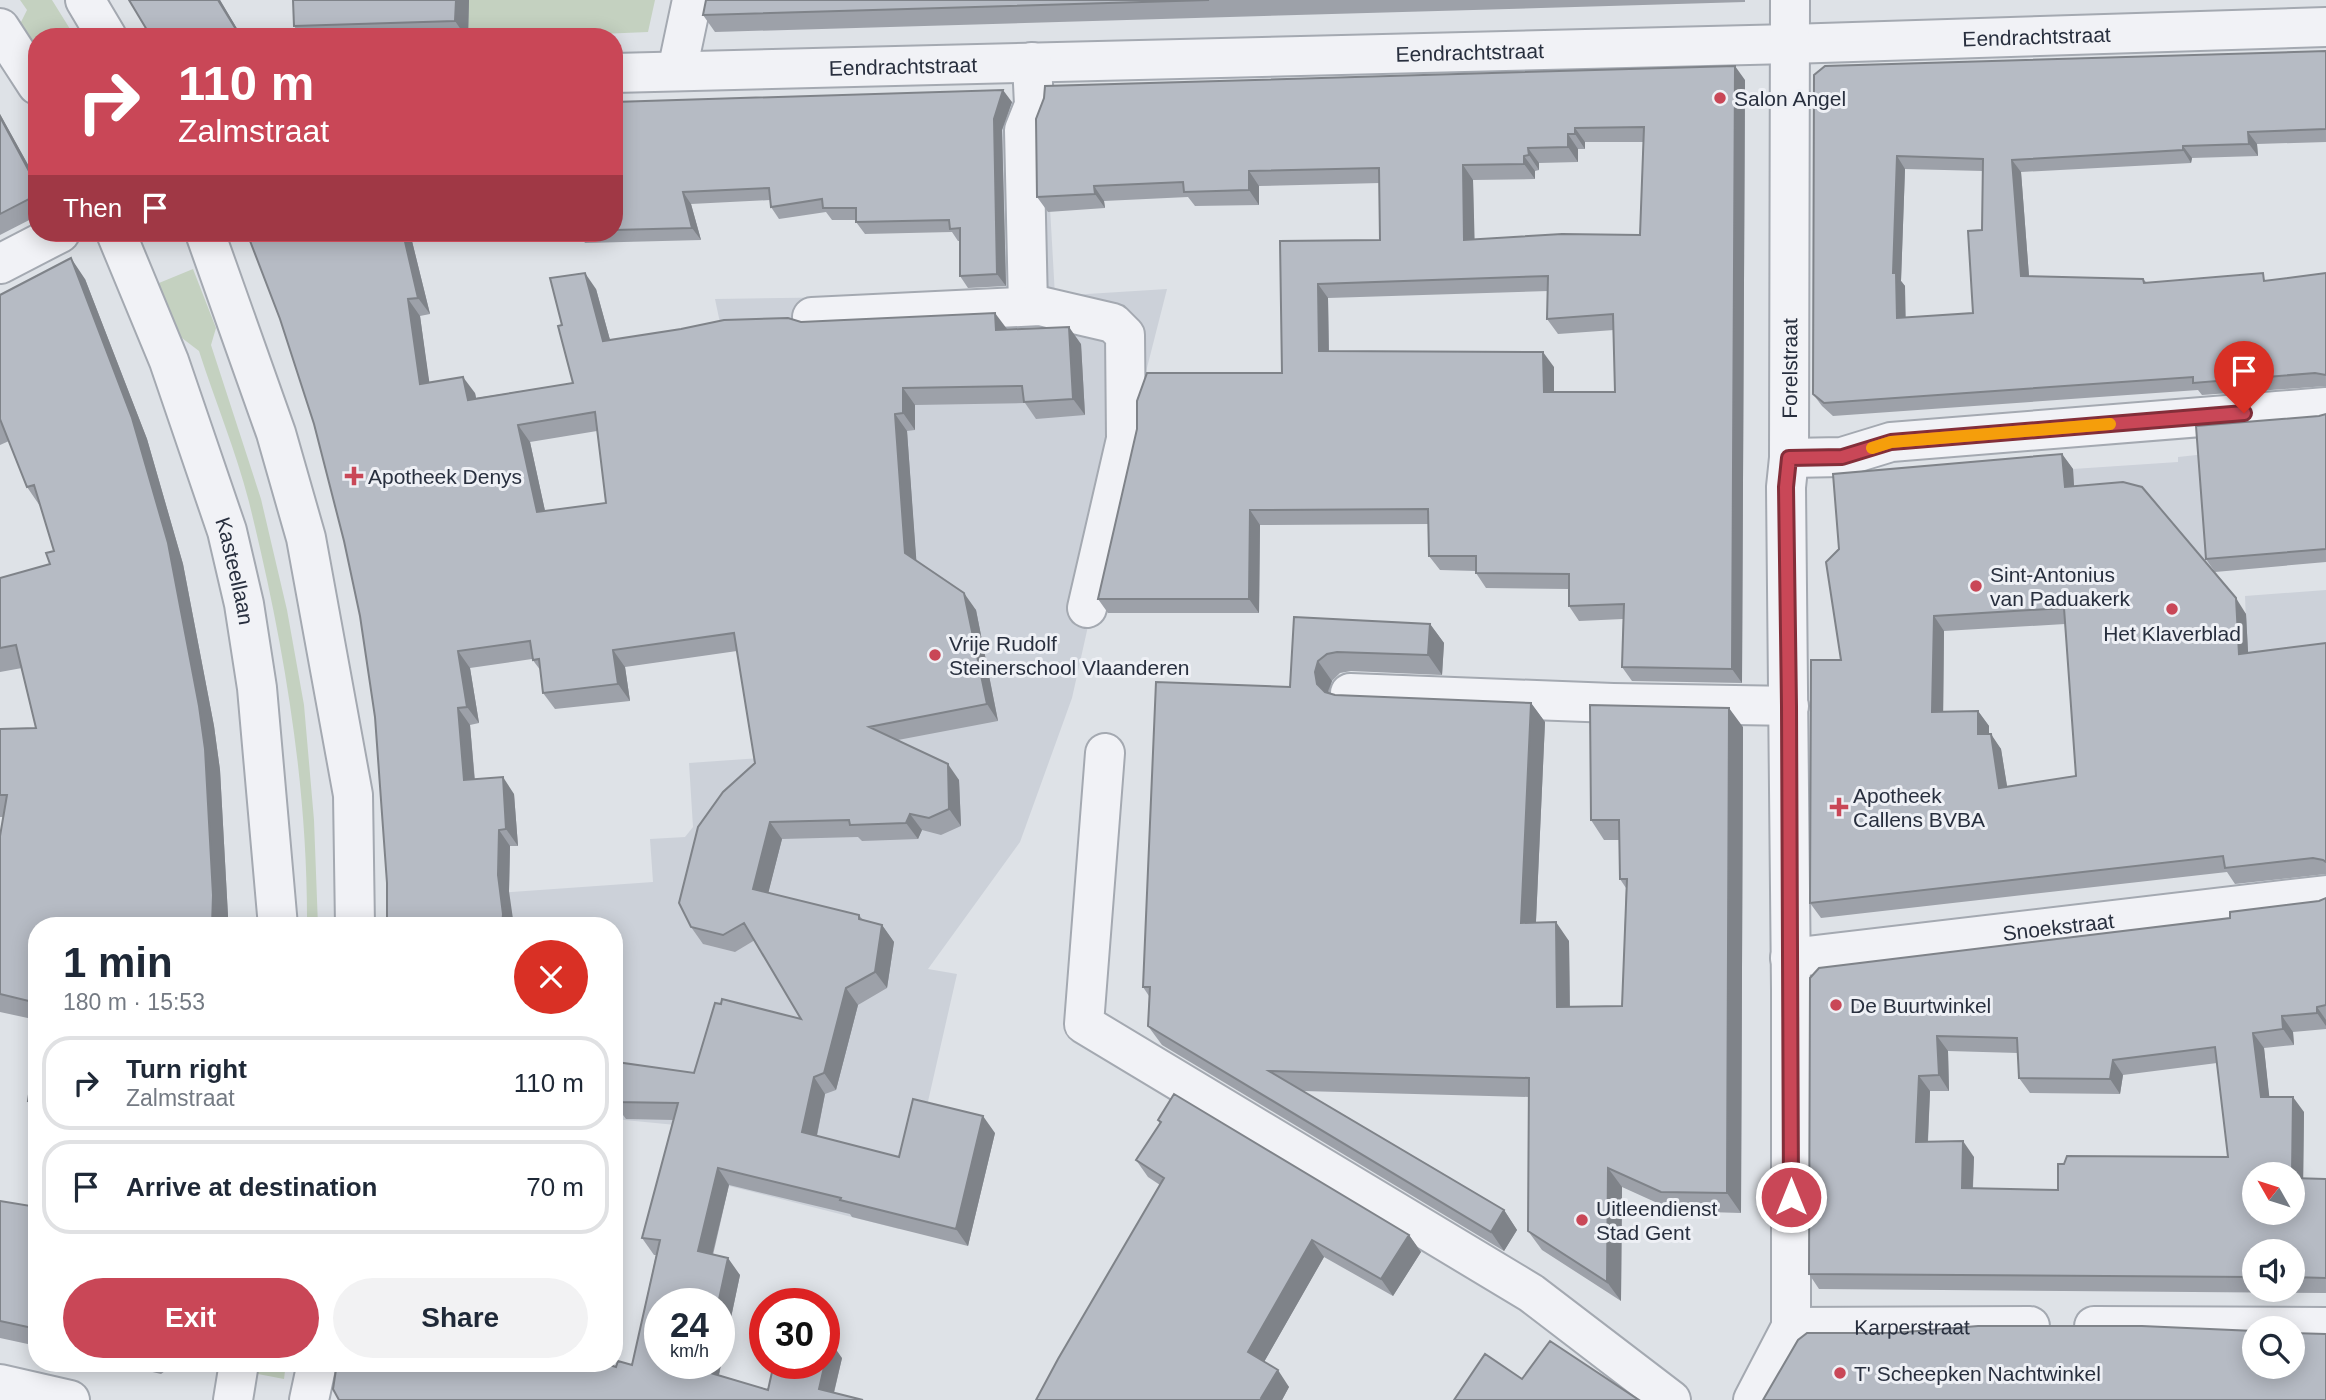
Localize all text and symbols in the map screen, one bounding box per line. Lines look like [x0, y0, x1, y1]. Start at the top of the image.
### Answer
street label: Eendrachtstraat [1962, 22, 2111, 50]
street label: Eendrachtstraat [1395, 39, 1544, 65]
street label: Eendrachtstraat [828, 53, 978, 79]
icon: right [63, 56, 154, 147]
text: 110 m [178, 56, 314, 110]
place label: Salon Angel [1734, 87, 1846, 110]
marker: Salon Angel [1712, 90, 1728, 106]
text: Zalmstraat [178, 113, 329, 149]
icon: arrive [136, 189, 174, 227]
text: Then [63, 193, 122, 223]
street label: Forelstraat [1778, 318, 1801, 419]
pin [2214, 341, 2274, 413]
icon: arrive [2225, 352, 2263, 390]
place label: Apotheek Denys [368, 465, 522, 488]
marker: Apotheek Denys [346, 468, 362, 484]
street label: Kasteellaan [212, 514, 259, 626]
place label: Sint-Antonius van Paduakerk [1990, 563, 2131, 610]
marker: Sint-Antonius van Paduakerk [1968, 578, 1984, 594]
marker: Het Klaverblad [2164, 601, 2180, 617]
place label: Het Klaverblad [2103, 622, 2241, 645]
place label: Vrije Rudolf Steinerschool Vlaanderen [949, 632, 1190, 679]
marker: Vrije Rudolf Steinerschool Vlaanderen [927, 647, 943, 663]
place label: Apotheek Callens BVBA [1853, 784, 1985, 831]
marker: Apotheek Callens BVBA [1831, 799, 1847, 815]
street label: Snoekstraat [2001, 908, 2115, 944]
text: 1 min [63, 939, 173, 986]
button: close [514, 940, 588, 1014]
text: 180 m · 15:53 [63, 989, 205, 1015]
place label: De Buurtwinkel [1850, 994, 1991, 1017]
marker: De Buurtwinkel [1828, 997, 1844, 1013]
text: Turn right [126, 1054, 247, 1084]
icon: right [67, 1064, 105, 1102]
text: 110 m [514, 1068, 584, 1098]
text: Zalmstraat [126, 1085, 235, 1111]
position arrow [1754, 1160, 1828, 1234]
north arrow [2242, 1162, 2305, 1225]
map controls [2242, 1162, 2305, 1379]
icon: arrive [67, 1168, 105, 1206]
text: Arrive at destination [126, 1172, 377, 1202]
text: 70 m [526, 1172, 584, 1202]
place label: Uitleendienst Stad Gent [1596, 1197, 1718, 1244]
marker: Uitleendienst Stad Gent [1574, 1212, 1590, 1228]
button: sound [2242, 1239, 2305, 1302]
button: Exit [63, 1278, 319, 1358]
button: Share [333, 1278, 588, 1358]
speed limit sign: 30 [749, 1288, 840, 1379]
text: 24 [670, 1305, 709, 1344]
street label: Karperstraat [1854, 1315, 1970, 1338]
button: search [2242, 1316, 2305, 1379]
text: km/h [670, 1341, 709, 1361]
place label: T' Scheepken Nachtwinkel [1854, 1362, 2101, 1385]
marker: T' Scheepken Nachtwinkel [1832, 1365, 1848, 1381]

